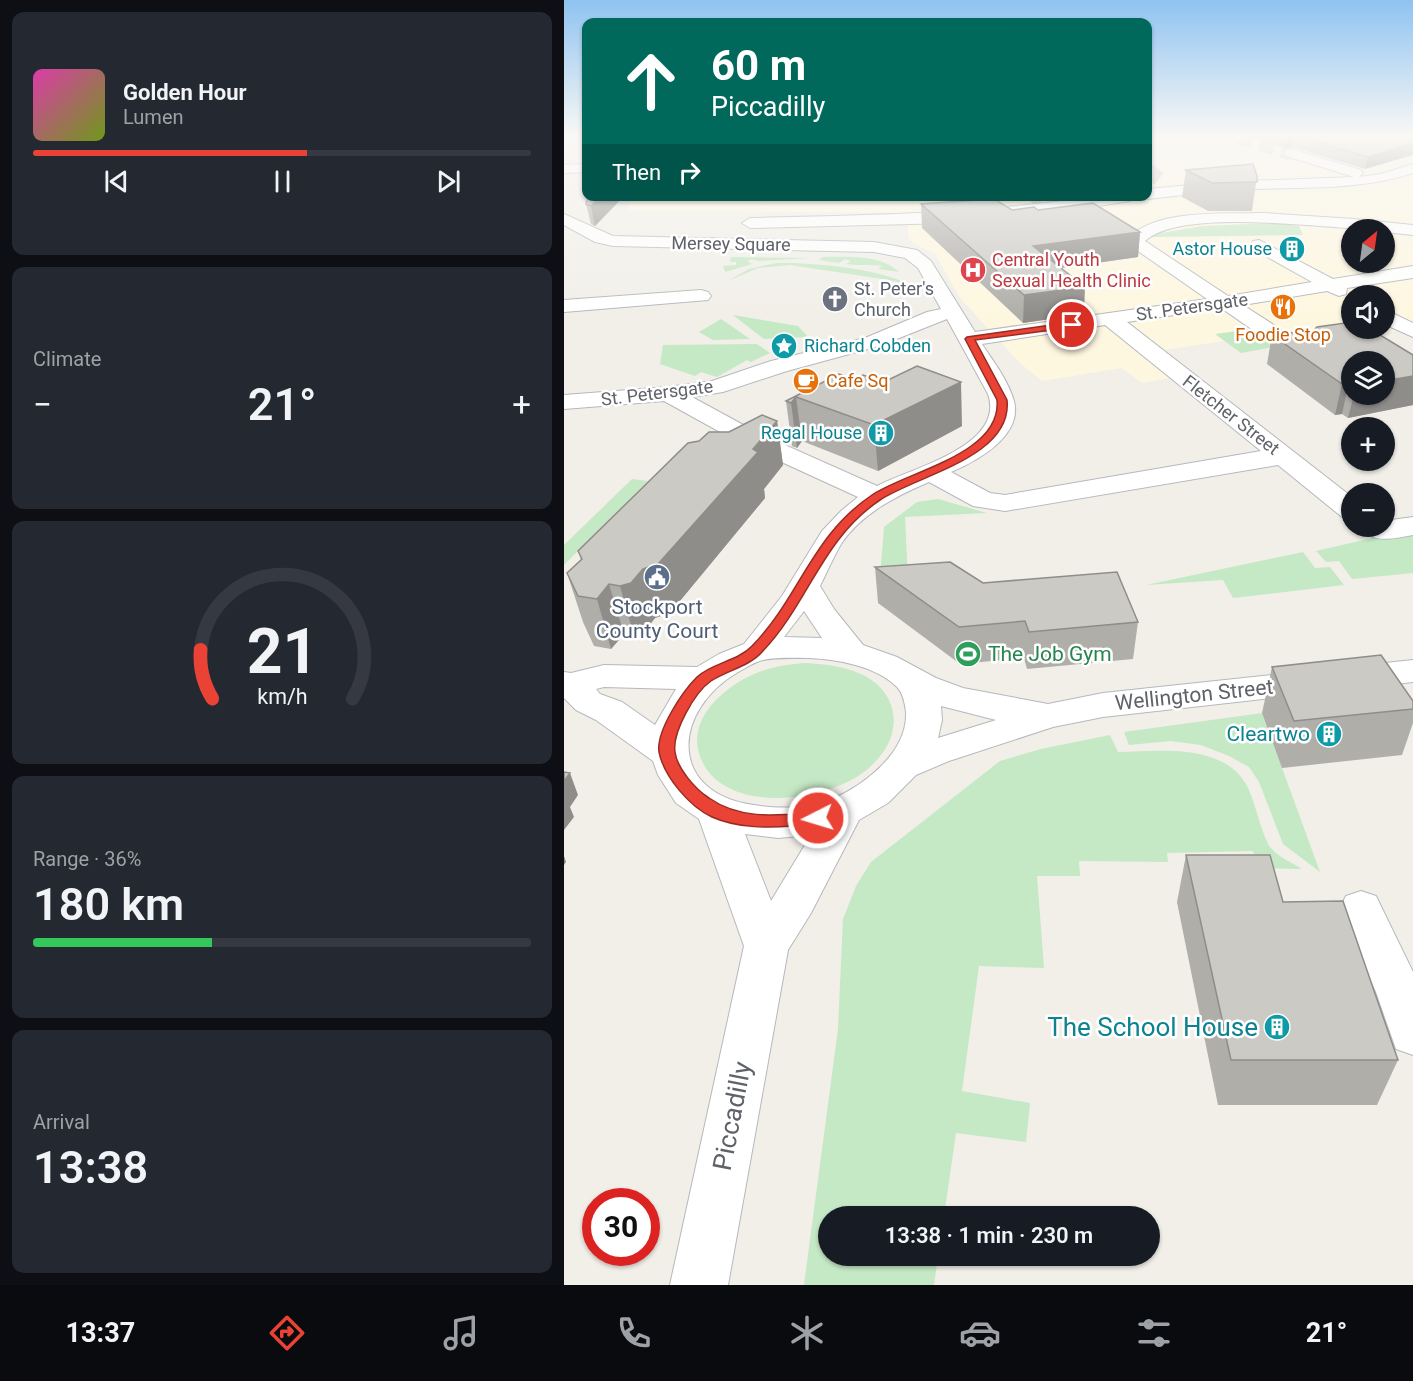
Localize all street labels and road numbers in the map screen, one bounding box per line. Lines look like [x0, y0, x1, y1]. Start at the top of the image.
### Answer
street label: Mersey Square [671, 232, 791, 255]
street label: St. Petersgate [1135, 288, 1249, 325]
street label: Fletcher Street [1179, 370, 1284, 459]
street label: St. Petersgate [600, 375, 714, 410]
street label: Wellington Street [1114, 675, 1274, 715]
street label: Piccadilly [707, 1059, 757, 1173]

